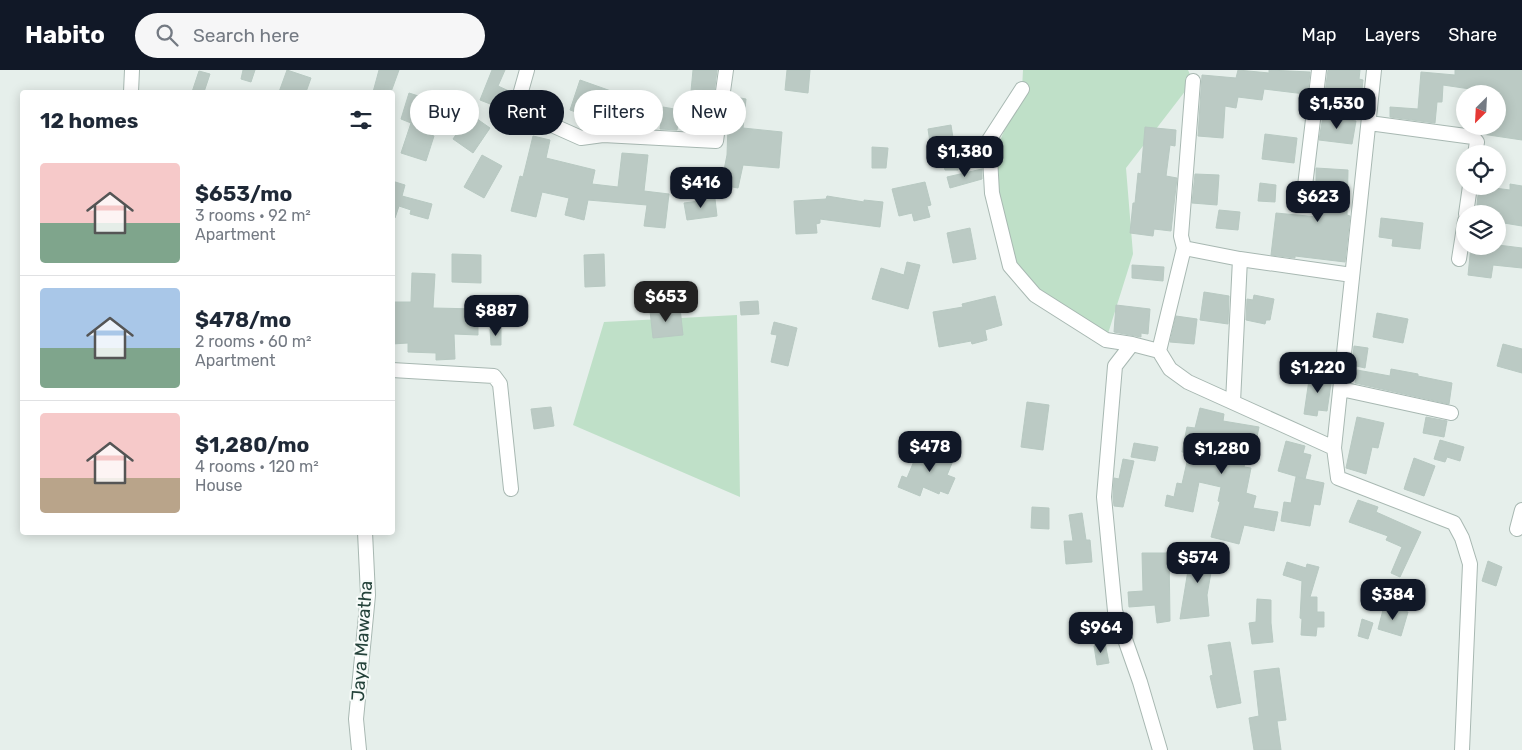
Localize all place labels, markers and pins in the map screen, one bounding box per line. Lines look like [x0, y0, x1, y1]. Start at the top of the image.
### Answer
pin: $1,530 [1296, 88, 1378, 130]
pin: $1,380 [924, 136, 1006, 178]
pin: $416 [671, 166, 731, 209]
pin: $623 [1288, 180, 1348, 223]
pin: $653 [636, 280, 696, 323]
pin: $887 [466, 294, 526, 337]
pin: $1,220 [1277, 352, 1359, 394]
pin: $478 [900, 430, 960, 473]
pin: $1,280 [1181, 432, 1263, 475]
pin: $574 [1168, 542, 1228, 584]
pin: $384 [1363, 578, 1423, 621]
pin: $964 [1071, 612, 1131, 654]

